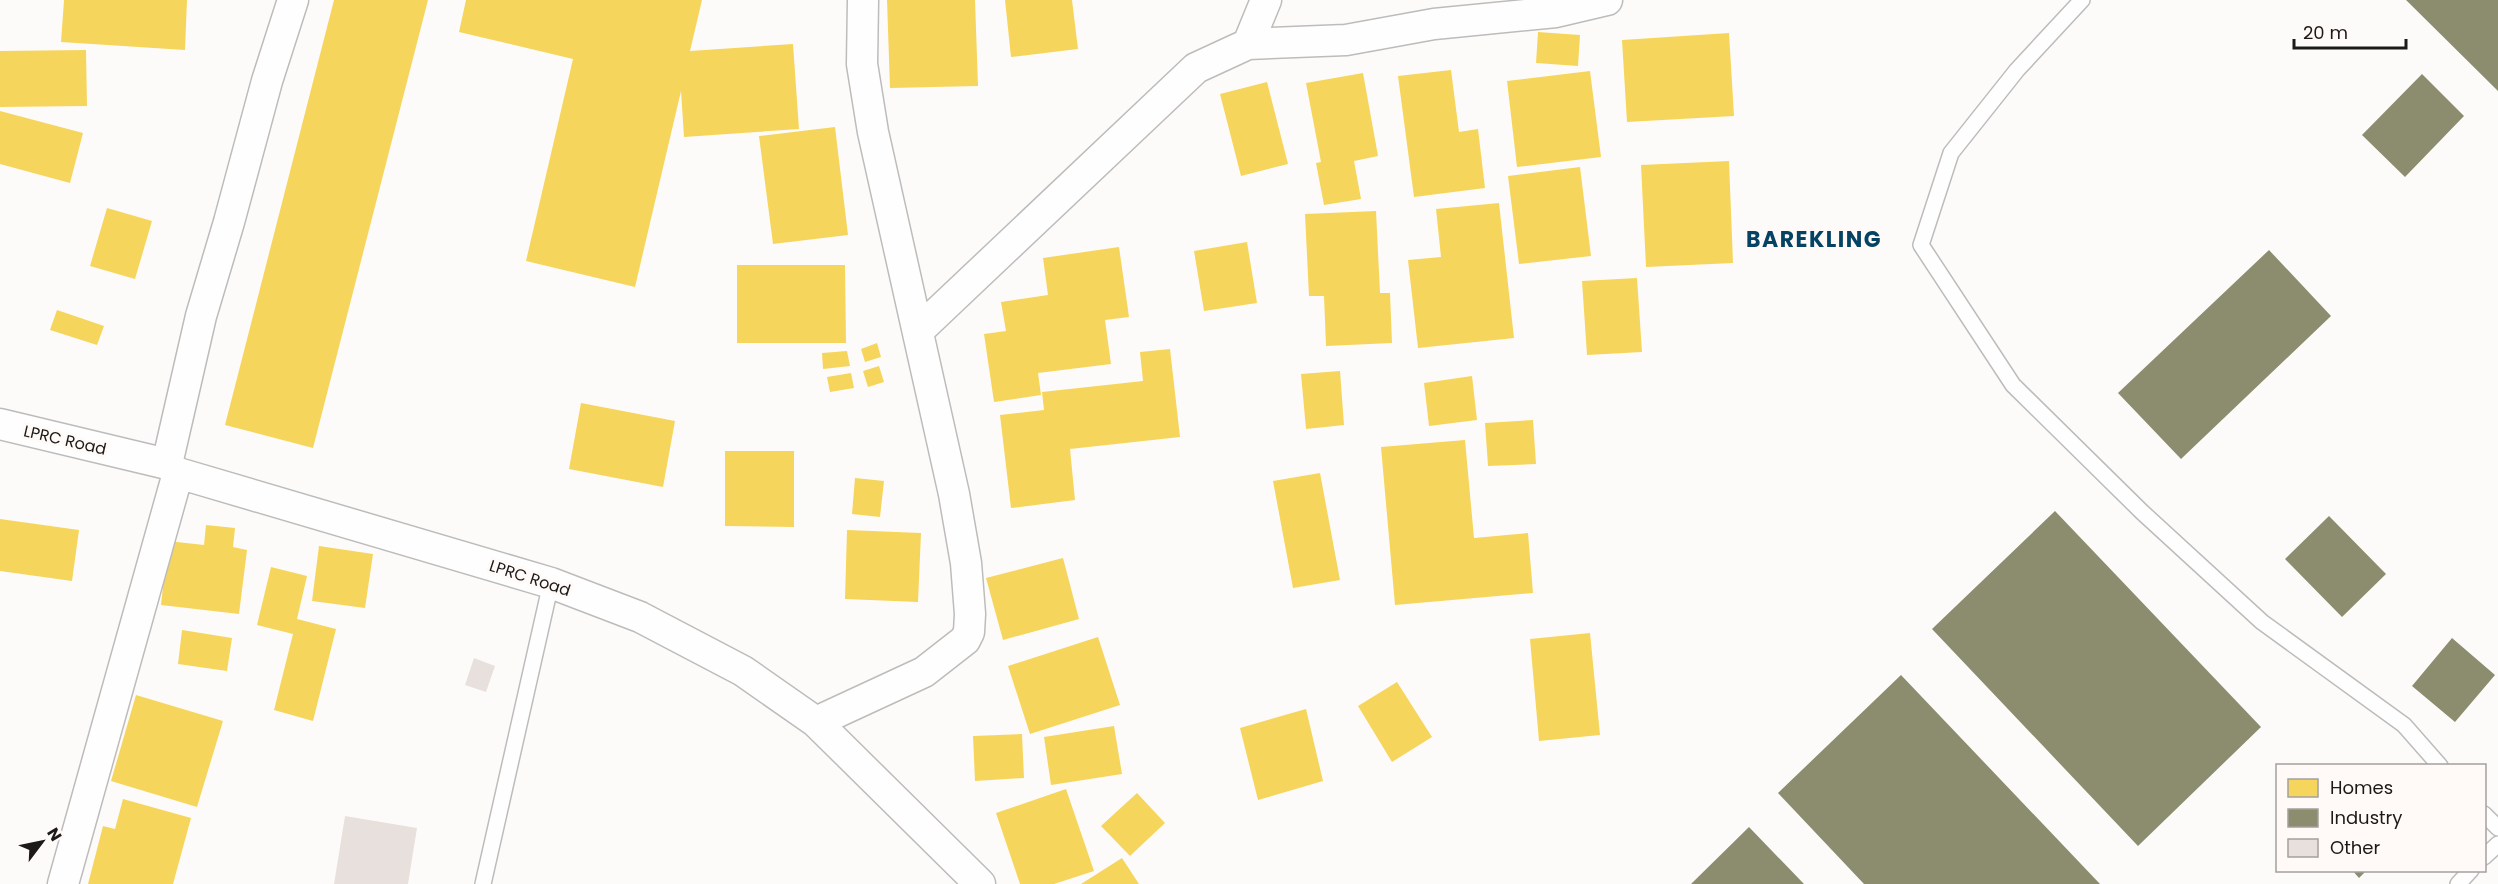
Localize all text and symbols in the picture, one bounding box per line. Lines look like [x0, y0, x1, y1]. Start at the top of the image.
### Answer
scale bar [2294, 12, 2406, 50]
text: 20 m [2303, 20, 2348, 45]
district label: BAREKLING [1746, 224, 1882, 255]
street label: LPRC Road [21, 419, 109, 461]
street label: LPRC Road [486, 554, 574, 602]
legend [2276, 764, 2486, 872]
text: Homes [2330, 775, 2393, 800]
text: Industry [2330, 805, 2402, 830]
north arrow [12, 812, 72, 872]
text: N [41, 823, 67, 846]
text: Other [2330, 835, 2380, 860]

